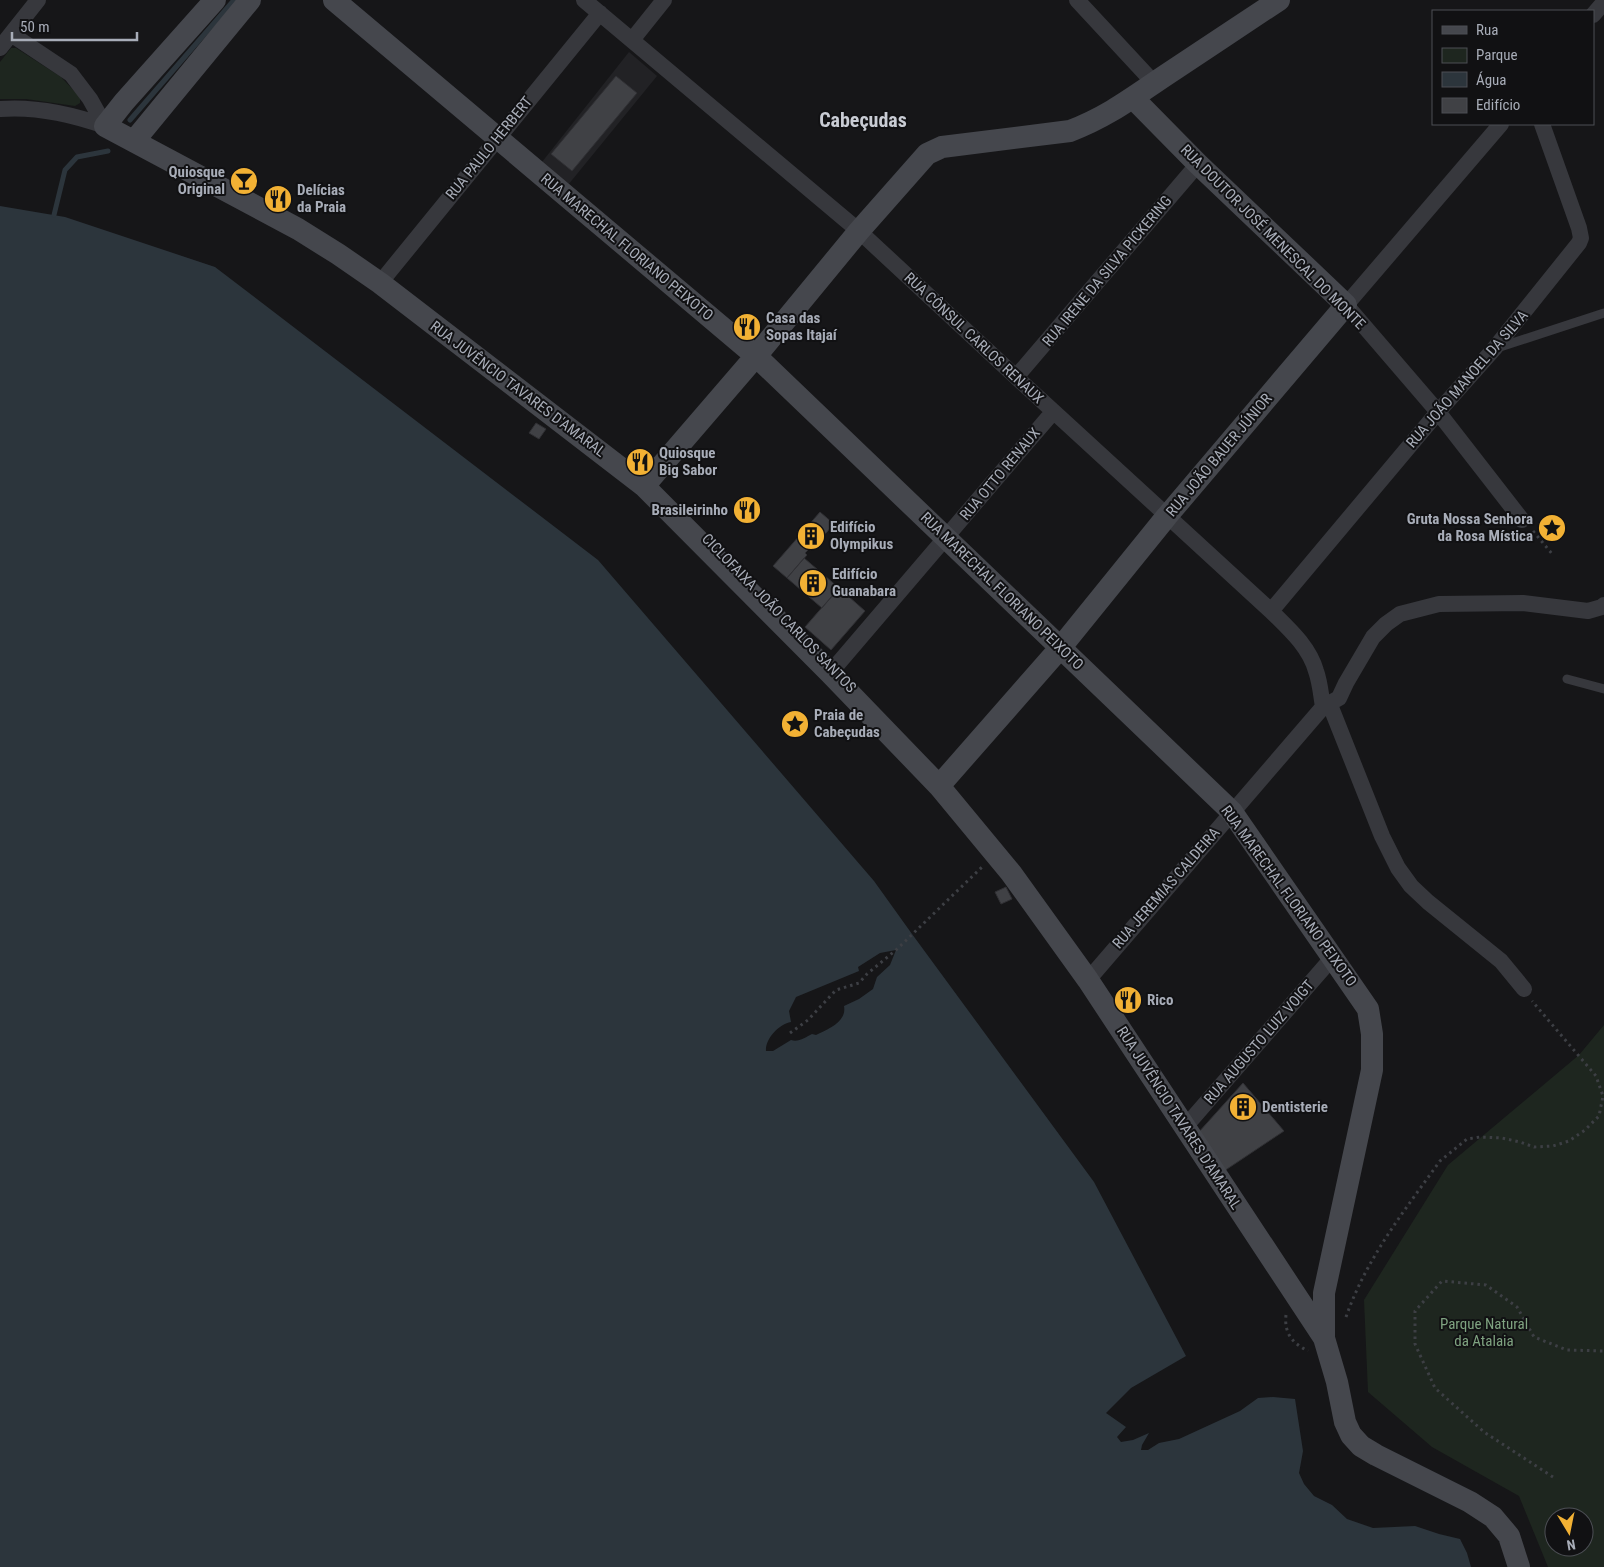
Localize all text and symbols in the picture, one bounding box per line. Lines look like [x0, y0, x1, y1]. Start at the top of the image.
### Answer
scale bar [12, 10, 138, 42]
legend [1432, 10, 1594, 125]
text: 50 m [20, 18, 50, 36]
text: Rua [1476, 21, 1498, 39]
text: Parque [1476, 46, 1518, 64]
text: Água [1476, 71, 1506, 89]
street label: RUA PAULO HERBERT [442, 93, 536, 203]
text: Edifício [1476, 96, 1520, 114]
district label: Cabeçudas [819, 108, 907, 132]
street label: RUA DOUTOR JOSÉ MENESCAL DO MONTE [1177, 141, 1369, 333]
place label: Quiosque Original [169, 163, 225, 198]
bar icon: Quiosque Original [229, 166, 259, 196]
street label: RUA MARECHAL FLORIANO PEIXOTO [537, 170, 717, 324]
place label: Delícias da Praia [297, 181, 346, 216]
restaurant icon: Delícias da Praia [263, 184, 293, 214]
street label: RUA IRENE DA SILVA PICKERING [1039, 192, 1175, 350]
street label: RUA CÔNSUL CARLOS RENAUX [901, 269, 1047, 407]
street label: RUA JOÃO MANOEL DA SILVA [1402, 306, 1532, 451]
place label: Casa das Sopas Itajaí [766, 309, 838, 344]
restaurant icon: Casa das Sopas Itajaí [732, 312, 762, 342]
street label: RUA JUVÊNCIO TAVARES D'AMARAL [427, 317, 609, 461]
street label: RUA JOÃO BAUER JÚNIOR [1162, 390, 1276, 520]
street label: RUA OTTO RENAUX [956, 424, 1044, 524]
place label: Quiosque Big Sabor [659, 444, 717, 479]
restaurant icon: Quiosque Big Sabor [625, 447, 655, 477]
restaurant icon: Brasileirinho [732, 495, 762, 525]
place label: Brasileirinho [651, 501, 728, 519]
street label: RUA MARECHAL FLORIANO PEIXOTO [917, 508, 1087, 674]
place label: Gruta Nossa Senhora da Rosa Mística [1407, 510, 1533, 545]
place icon: Gruta Nossa Senhora da Rosa Mística [1537, 513, 1567, 543]
place label: Edifício Olympikus [830, 518, 893, 553]
building icon: Edifício Olympikus [796, 521, 826, 551]
street label: CICLOFAIXA JOÃO CARLOS SANTOS [698, 530, 860, 697]
place label: Edifício Guanabara [832, 565, 896, 600]
building icon: Edifício Guanabara [798, 568, 828, 598]
place label: Praia de Cabeçudas [814, 706, 880, 741]
place icon: Praia de Cabeçudas [780, 709, 810, 739]
street label: RUA MARECHAL FLORIANO PEIXOTO [1217, 802, 1361, 990]
street label: RUA JEREMIAS CALDEIRA [1109, 824, 1224, 952]
street label: RUA AUGUSTO LUIZ VOIGT [1200, 976, 1318, 1108]
restaurant icon: Rico [1113, 985, 1143, 1015]
place label: Rico [1147, 991, 1173, 1009]
street label: RUA JUVÊNCIO TAVARES D'AMARAL [1113, 1023, 1245, 1213]
building icon: Dentisterie [1228, 1092, 1258, 1122]
place label: Dentisterie [1262, 1098, 1328, 1116]
park label: Parque Natural da Atalaia [1440, 1315, 1528, 1350]
north arrow [1544, 1507, 1594, 1557]
text: N [1566, 1536, 1577, 1553]

